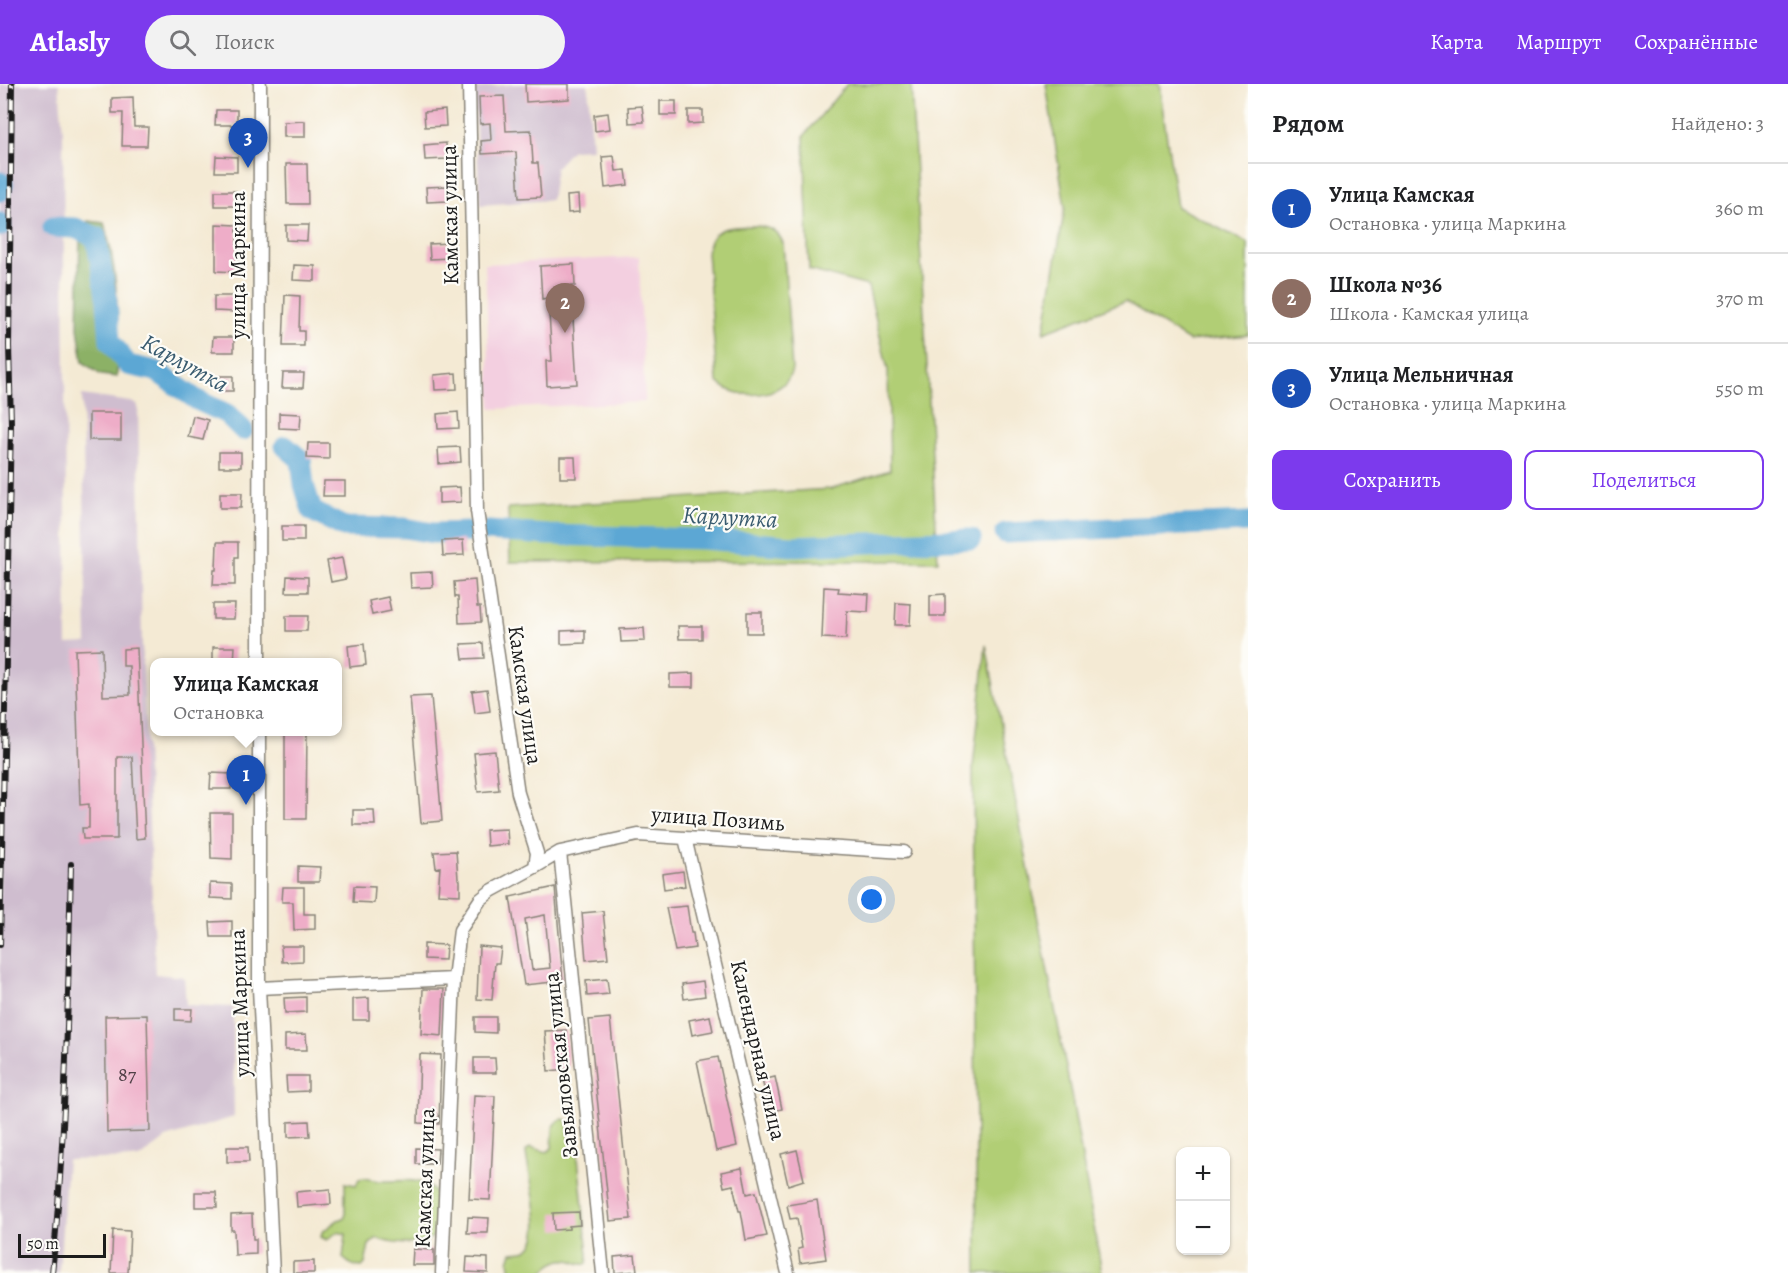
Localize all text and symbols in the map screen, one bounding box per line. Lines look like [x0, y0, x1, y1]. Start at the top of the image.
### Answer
search box [145, 15, 565, 69]
text: Atlasly [30, 23, 109, 61]
icon: search [166, 26, 199, 59]
text: Поиск [214, 27, 275, 57]
text: Карта [1430, 28, 1483, 56]
text: Маршрут [1516, 28, 1601, 56]
text: Сохранённые [1634, 28, 1758, 56]
text: Рядом [1272, 106, 1344, 141]
text: Найдено: 3 [1671, 110, 1764, 137]
pin: 3 [228, 118, 268, 168]
street label: Камская улица [434, 144, 466, 286]
text: Улица Камская [1329, 180, 1475, 210]
street label: улица Маркина [223, 190, 253, 340]
text: 1 [1288, 195, 1295, 222]
text: 360 m [1715, 195, 1764, 222]
text: Остановка · улица Маркина [1329, 210, 1566, 237]
text: Школа №36 [1329, 270, 1442, 300]
pin: 2 [546, 284, 584, 333]
text: 2 [1287, 285, 1296, 312]
text: 370 m [1716, 285, 1764, 312]
text: Школа · Камская улица [1329, 300, 1529, 327]
water label: Карлутка [136, 326, 234, 400]
text: Улица Мельничная [1329, 360, 1514, 390]
text: 3 [1287, 375, 1296, 402]
text: 550 m [1716, 375, 1764, 402]
text: Остановка · улица Маркина [1329, 390, 1566, 417]
button: Сохранить [1272, 450, 1512, 510]
button: Поделиться [1524, 450, 1764, 510]
water label: Карлутка [682, 499, 778, 535]
street label: Камская улица [500, 623, 550, 767]
popup [150, 658, 342, 736]
text: Улица Камская [173, 669, 319, 699]
text: Остановка [173, 699, 264, 726]
pin: 1 [226, 756, 266, 805]
street label: улица Позимь [649, 799, 786, 839]
your location [857, 885, 886, 914]
street label: улица Маркина [222, 928, 258, 1078]
street label: Календарная улица [723, 957, 794, 1144]
street label: Завьяловская улица [536, 970, 586, 1159]
house number: 87 [118, 1061, 137, 1088]
street label: Камская улица [408, 1106, 442, 1249]
map controls [1176, 1147, 1230, 1255]
button: + [1176, 1147, 1230, 1201]
button: − [1176, 1201, 1230, 1255]
scale bar [18, 1231, 106, 1258]
text: 50 m [27, 1233, 59, 1255]

